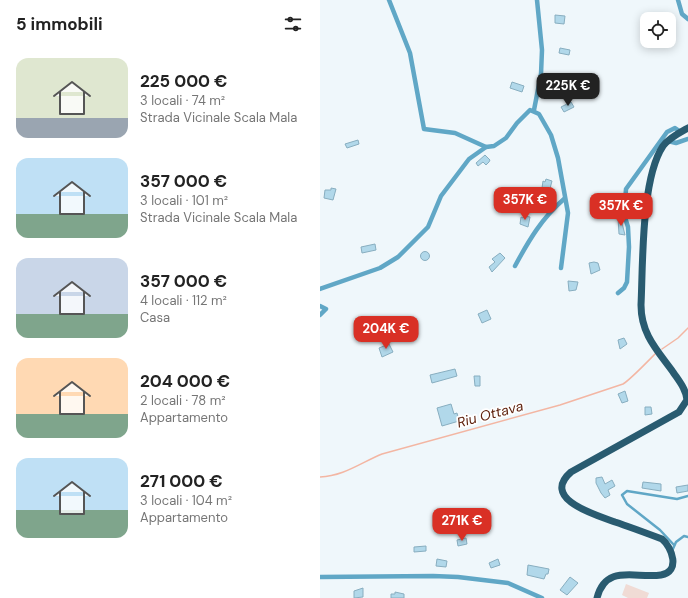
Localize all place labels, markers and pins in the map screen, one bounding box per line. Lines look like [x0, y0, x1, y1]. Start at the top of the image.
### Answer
pin: 225K € [535, 73, 601, 107]
pin: 357K € [492, 187, 558, 221]
pin: 357K € [588, 193, 654, 227]
pin: 204K € [353, 316, 419, 350]
pin: 271K € [429, 508, 495, 542]

